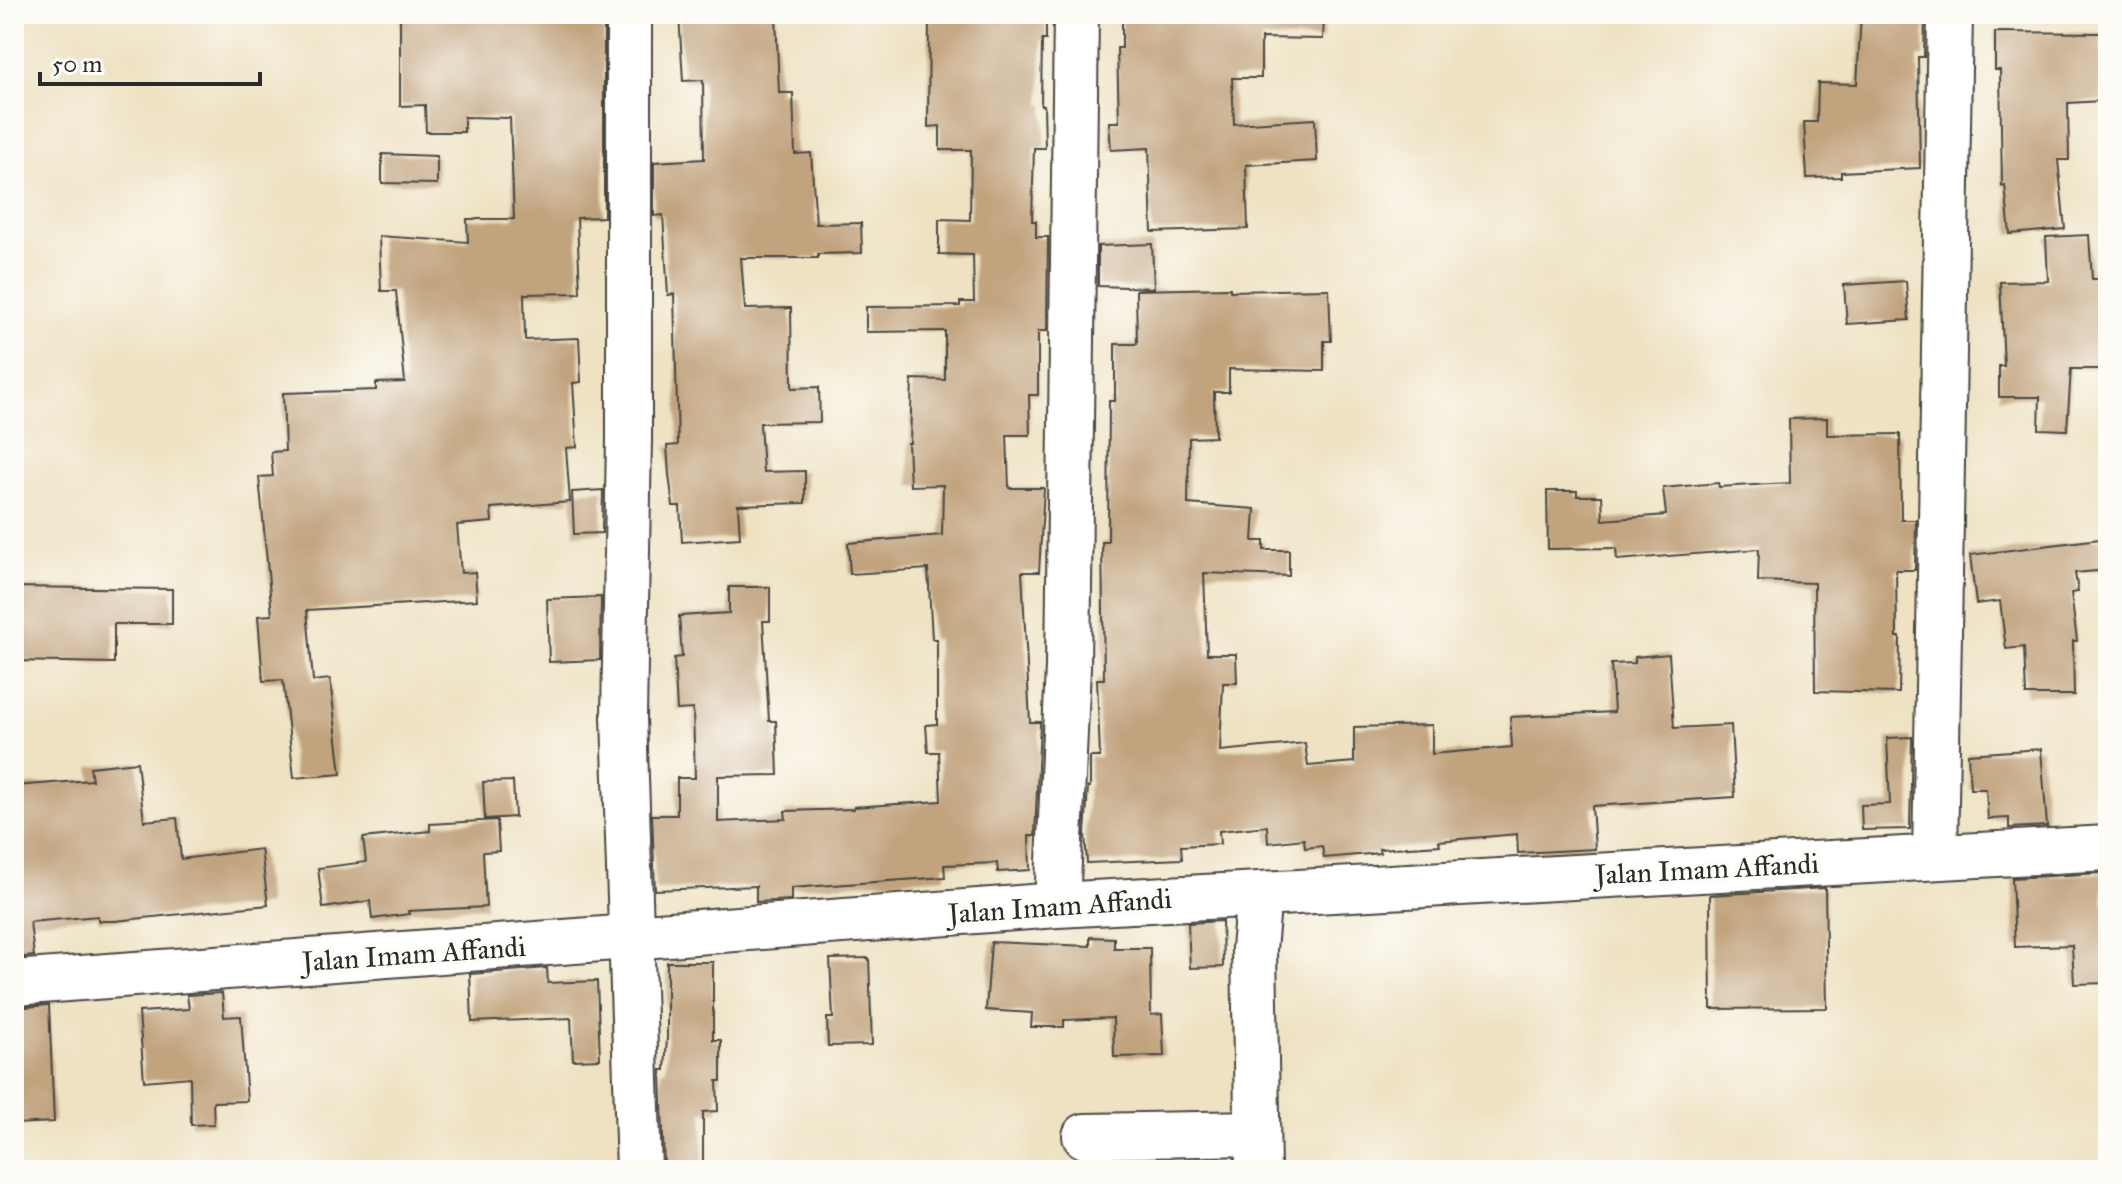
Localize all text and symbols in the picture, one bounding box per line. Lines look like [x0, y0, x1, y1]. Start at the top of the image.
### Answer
scale bar [40, 36, 260, 86]
text: 50 m [52, 49, 102, 79]
street label: Jalan Imam Affandi [1591, 846, 1820, 893]
street label: Jalan Imam Affandi [944, 881, 1173, 931]
street label: Jalan Imam Affandi [298, 929, 527, 979]

